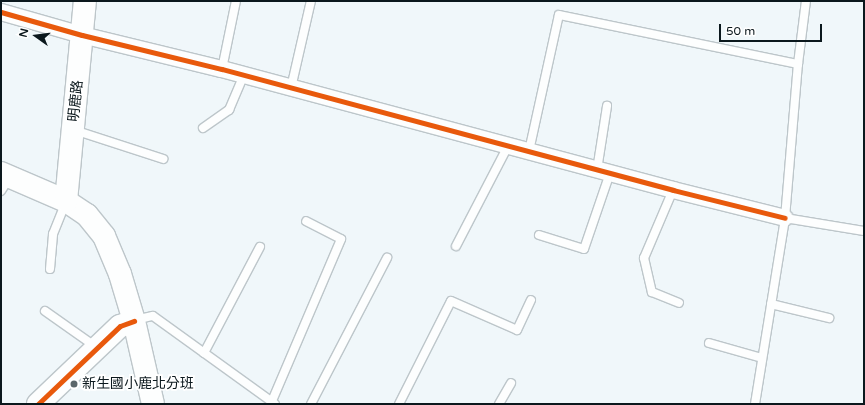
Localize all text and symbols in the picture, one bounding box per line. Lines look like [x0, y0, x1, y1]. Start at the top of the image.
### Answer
north arrow [16, 16, 56, 56]
scale bar [721, 16, 824, 42]
text: 50 m [726, 24, 755, 38]
text: N [16, 27, 31, 39]
street label: 明鹿路 [65, 79, 87, 123]
place label: 新生國小鹿北分班 [82, 376, 194, 392]
marker: 新生國小鹿北分班 [69, 379, 79, 389]

